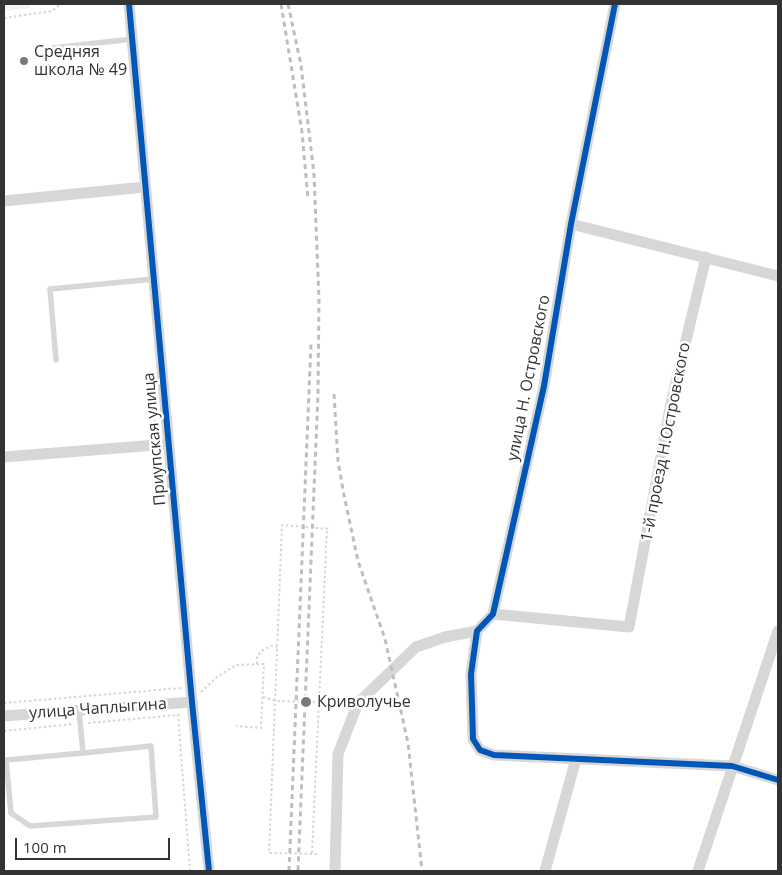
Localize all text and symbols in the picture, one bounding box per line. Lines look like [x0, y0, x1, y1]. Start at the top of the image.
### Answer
place label: Средняя школа № 49 [34, 42, 127, 80]
marker: Средняя школа № 49 [18, 55, 30, 67]
street label: улица Н. Островского [503, 293, 555, 463]
street label: 1-й проезд Н.Островского [637, 341, 695, 543]
street label: Приупская улица [140, 372, 170, 506]
place label: Криволучье [317, 692, 411, 712]
street label: улица Чаплыгина [29, 695, 167, 723]
marker: Криволучье [299, 695, 313, 709]
scale bar [18, 828, 172, 860]
text: 100 m [23, 837, 67, 857]

